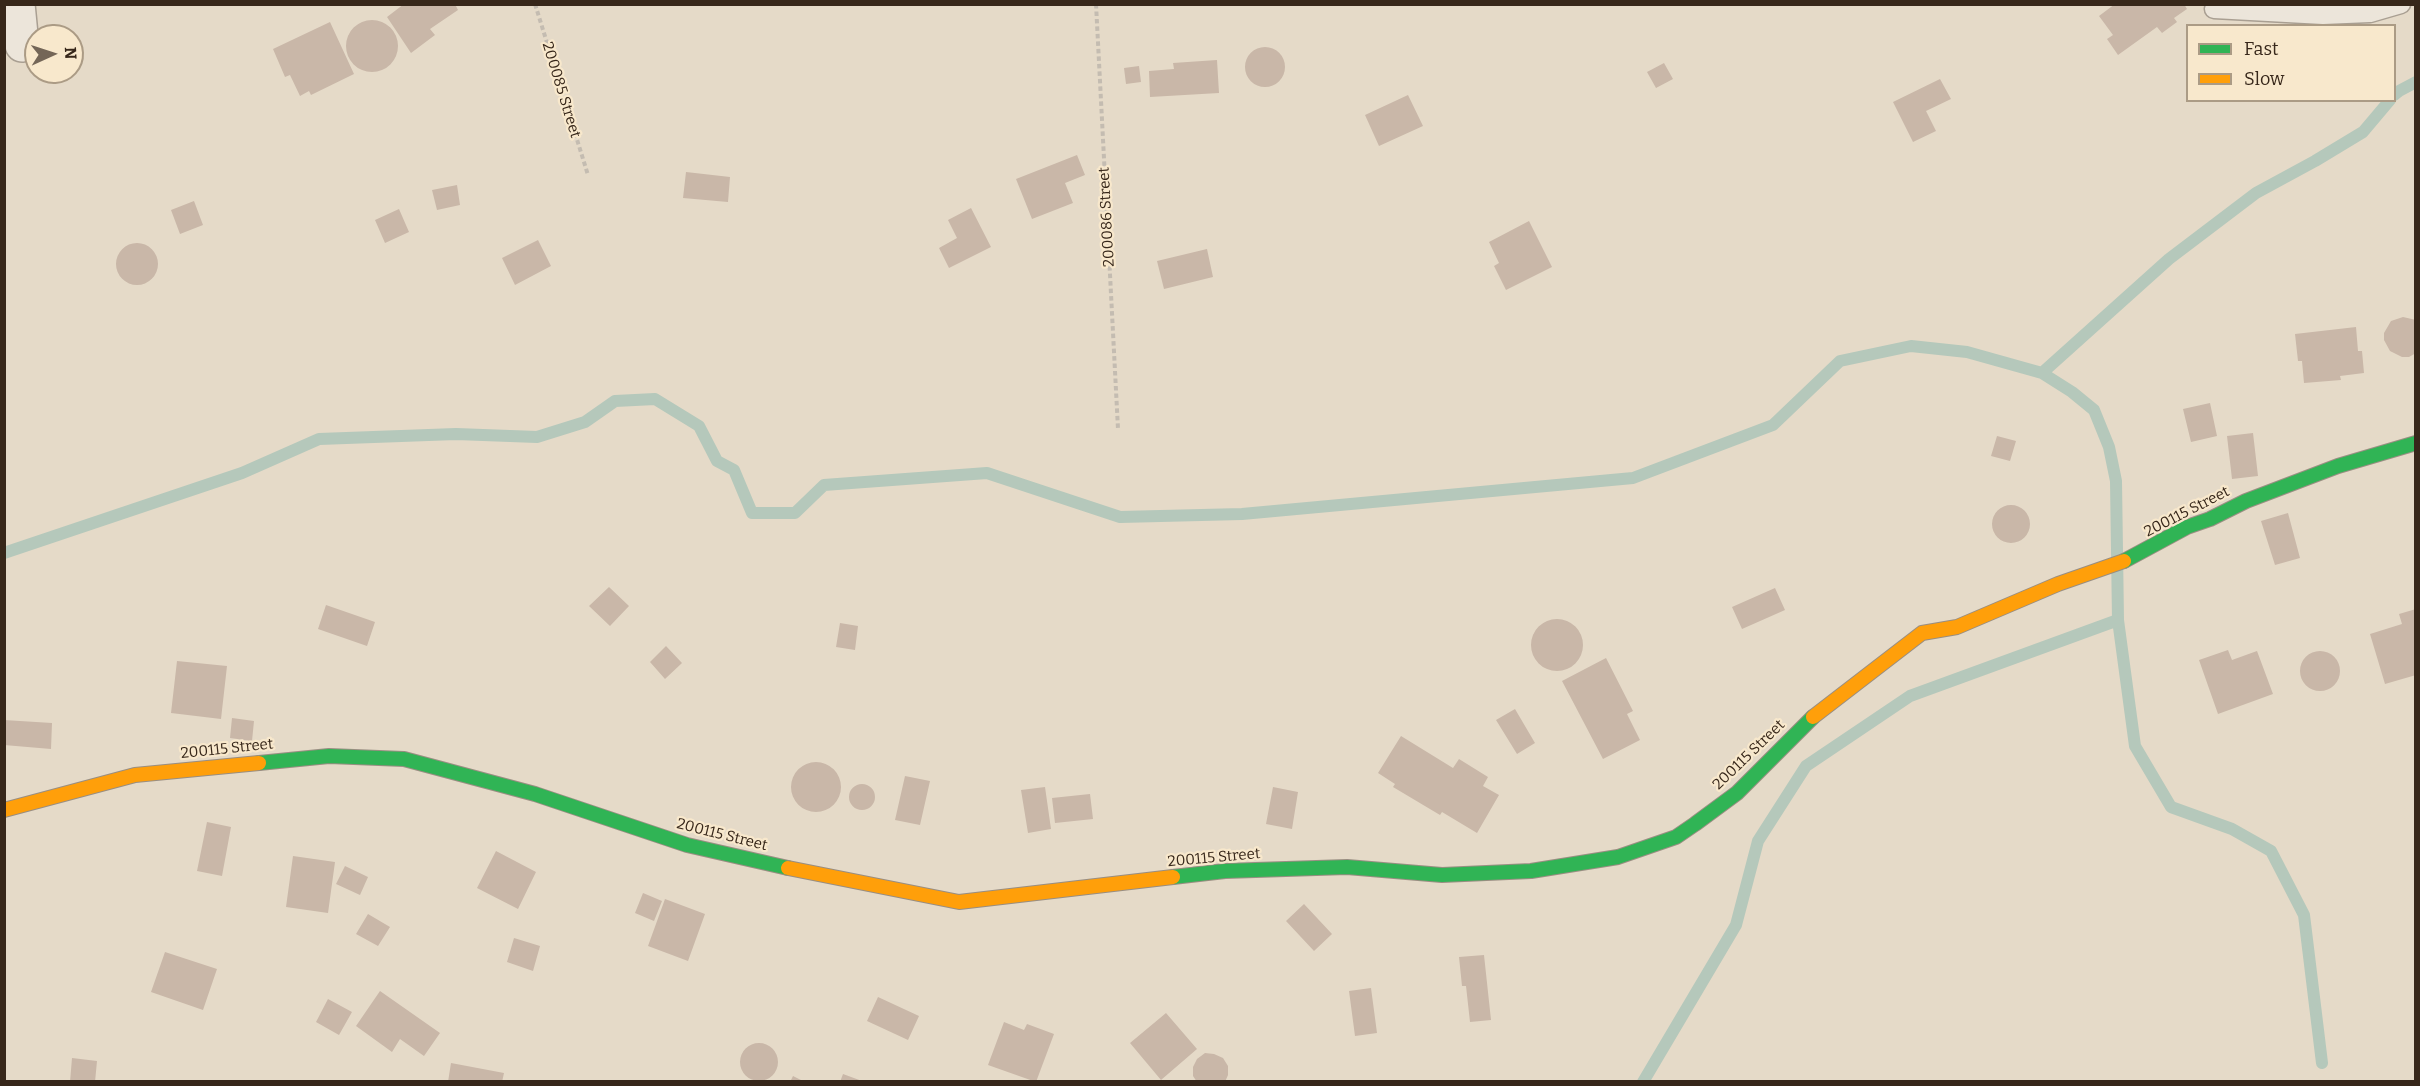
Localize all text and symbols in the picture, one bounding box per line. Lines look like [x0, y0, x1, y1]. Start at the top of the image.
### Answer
north arrow [24, 24, 84, 84]
legend [2186, 24, 2396, 102]
text: Fast [2244, 38, 2279, 60]
street label: 200085 Street [538, 40, 584, 140]
text: N [61, 46, 80, 60]
text: Slow [2244, 68, 2284, 90]
street label: 200086 Street [1095, 167, 1119, 267]
street label: 200115 Street [2142, 483, 2232, 541]
street label: 200115 Street [1709, 716, 1789, 794]
street label: 200115 Street [180, 735, 274, 763]
street label: 200115 Street [675, 815, 769, 855]
street label: 200115 Street [1167, 845, 1261, 871]

